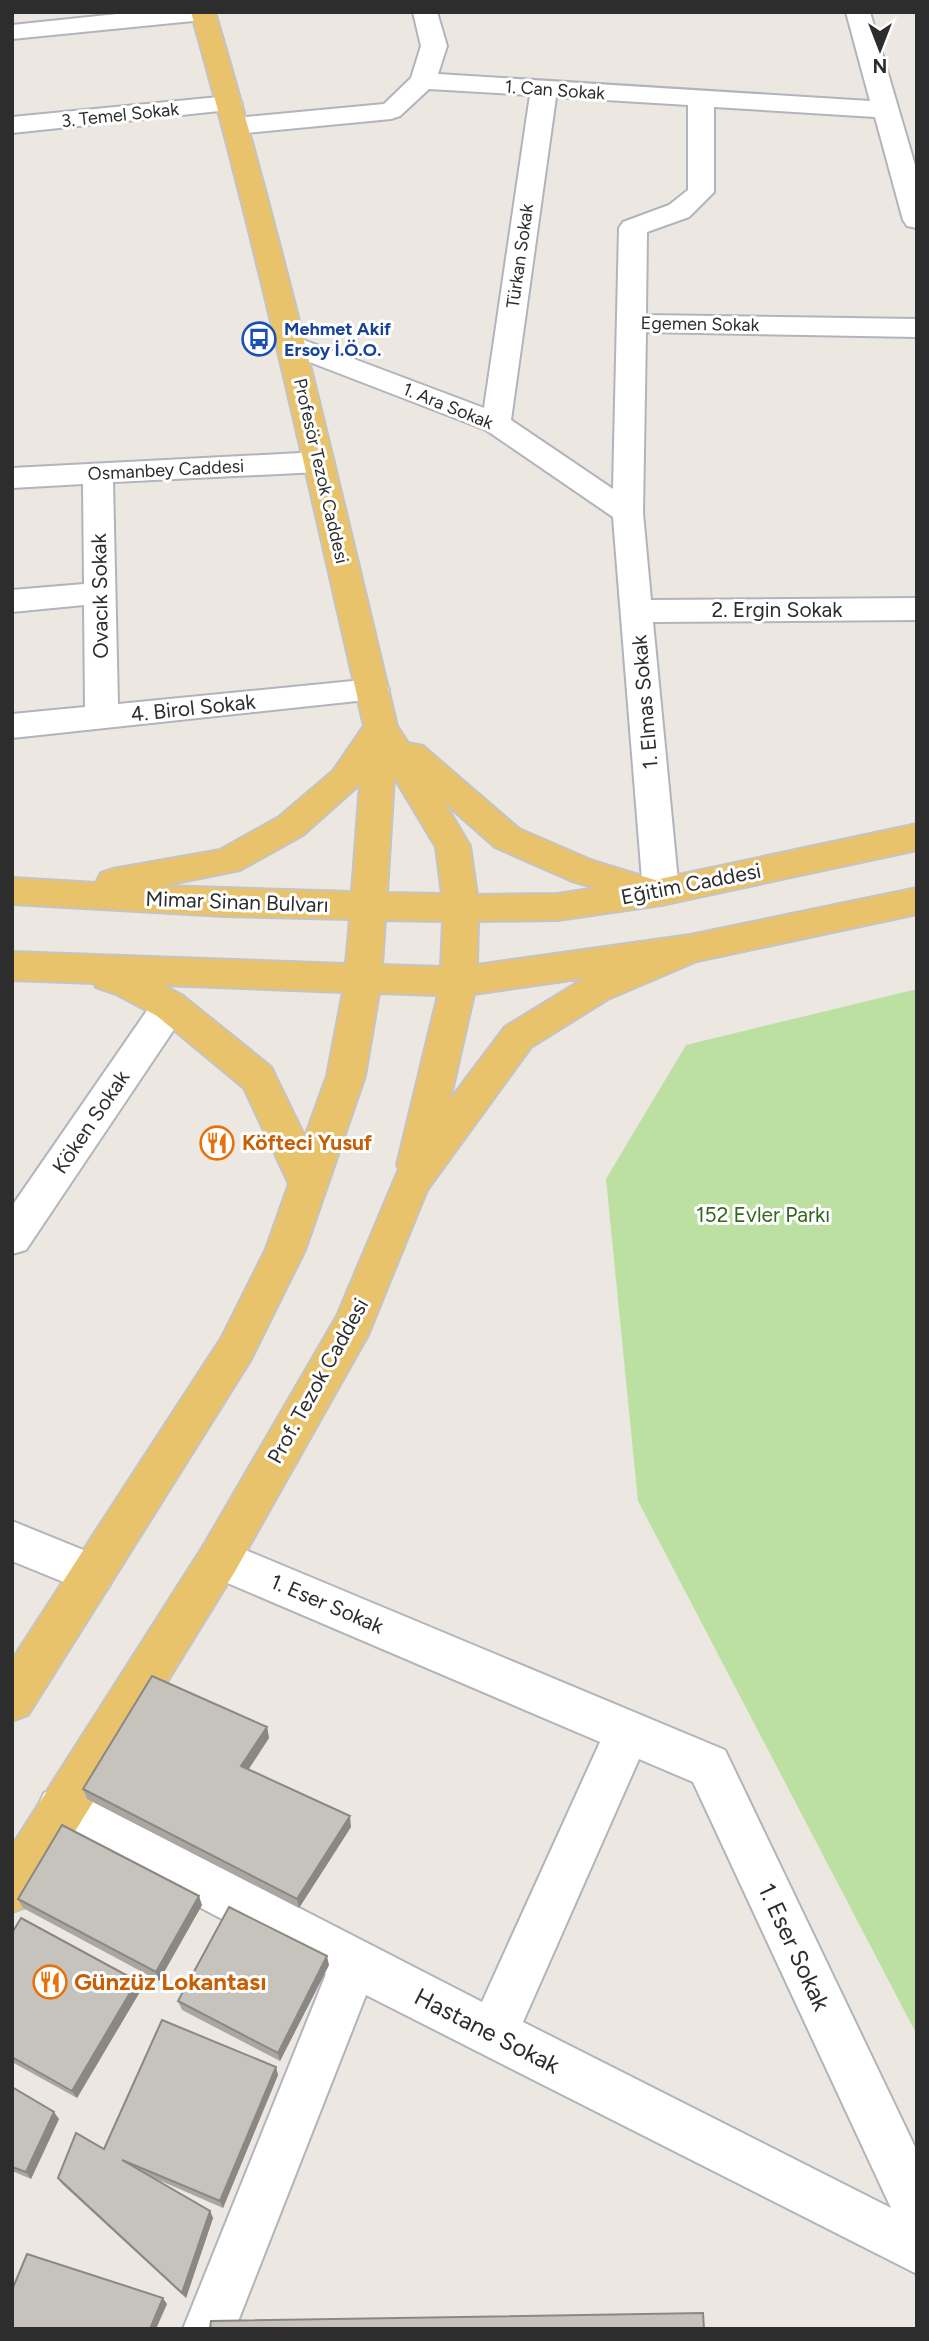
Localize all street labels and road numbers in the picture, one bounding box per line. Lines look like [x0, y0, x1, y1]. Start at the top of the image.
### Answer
street label: 1. Can Sokak [504, 76, 606, 104]
street label: 3. Temel Sokak [60, 98, 180, 132]
street label: Türkan Sokak [502, 202, 538, 310]
street label: Egemen Sokak [641, 312, 760, 336]
street label: Profesör Tezok Caddesi [289, 376, 353, 566]
street label: 1. Ara Sokak [400, 378, 497, 434]
street label: Osmanbey Caddesi [87, 455, 245, 485]
street label: Ovacık Sokak [86, 532, 113, 659]
street label: 2. Ergin Sokak [712, 597, 843, 622]
street label: 1. Elmas Sokak [626, 633, 663, 770]
street label: 4. Birol Sokak [129, 688, 257, 726]
street label: Eğitim Caddesi [619, 858, 763, 909]
street label: Mimar Sinan Bulvarı [145, 886, 329, 917]
street label: Köken Sokak [47, 1065, 135, 1178]
street label: Prof. Tezok Caddesi [262, 1294, 373, 1468]
street label: 1. Eser Sokak [267, 1569, 388, 1639]
street label: 1. Eser Sokak [752, 1878, 837, 2015]
street label: Hastane Sokak [410, 1982, 565, 2080]

